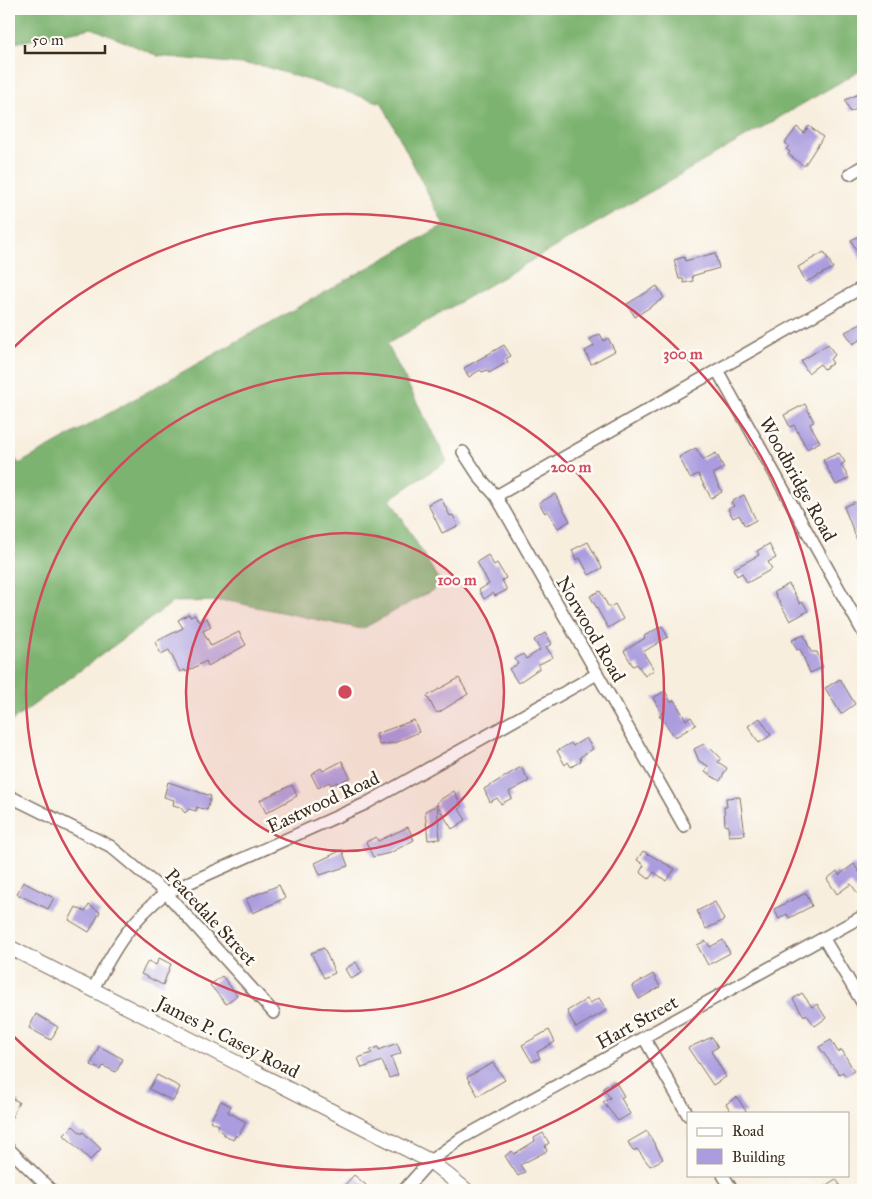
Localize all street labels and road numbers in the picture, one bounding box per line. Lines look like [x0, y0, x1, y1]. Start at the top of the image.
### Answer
street label: Woodbridge Road [753, 413, 842, 546]
street label: Norwood Road [551, 572, 631, 686]
street label: Eastwood Road [263, 766, 383, 838]
street label: Peacedale Street [160, 864, 262, 970]
street label: James P. Casey Road [150, 990, 304, 1084]
street label: Hart Street [592, 990, 682, 1054]

